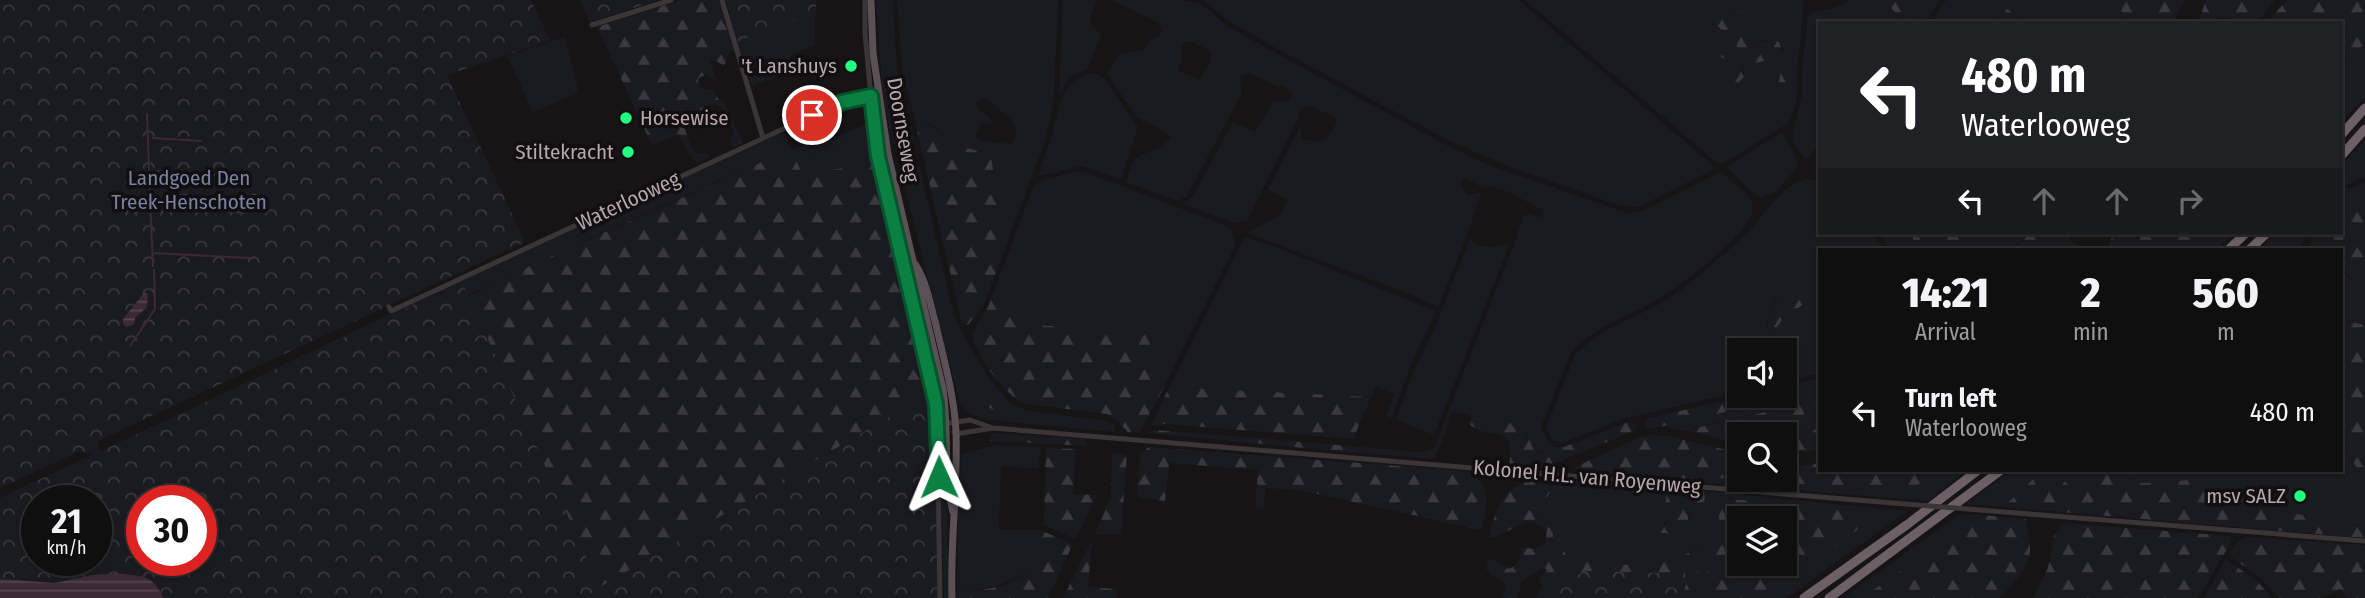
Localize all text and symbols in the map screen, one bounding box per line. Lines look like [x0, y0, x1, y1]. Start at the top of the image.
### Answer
text: 480 m [1961, 46, 2086, 105]
icon: left [1846, 49, 1937, 140]
place label: 't Lanshuys [741, 53, 837, 79]
marker: 't Lanshuys [843, 58, 859, 74]
street label: Doornseweg [881, 76, 925, 185]
pin [782, 85, 842, 145]
icon: arrive [793, 96, 831, 134]
place label: Horsewise [640, 105, 729, 131]
text: Waterlooweg [1961, 106, 2130, 144]
marker: Horsewise [618, 110, 634, 126]
place label: Stiltekracht [515, 139, 614, 165]
marker: Stiltekracht [620, 144, 636, 160]
park label: Landgoed Den Treek-Henschoten [111, 165, 267, 215]
street label: Waterlooweg [572, 166, 684, 236]
icon: left [1952, 182, 1990, 220]
icon: ahead [2025, 182, 2063, 220]
icon: ahead [2098, 182, 2136, 220]
icon: right [2171, 182, 2209, 220]
text: 14:21 [1902, 268, 1989, 318]
text: 2 [2081, 268, 2101, 318]
text: 560 [2192, 268, 2259, 318]
text: Arrival [1915, 318, 1976, 346]
text: min [2073, 318, 2109, 346]
text: m [2217, 318, 2235, 346]
map controls [1727, 338, 1797, 576]
button: sound [1727, 338, 1797, 408]
text: Turn left [1905, 383, 1997, 414]
icon: left [1846, 394, 1884, 432]
text: 480 m [2250, 397, 2315, 428]
text: Waterlooweg [1905, 414, 2027, 442]
button: search [1727, 422, 1797, 492]
position arrow [902, 440, 976, 514]
street label: Kolonel H.L. van Royenweg [1472, 454, 1702, 500]
place label: msv SALZ [2206, 483, 2286, 509]
speed limit sign: 30 [126, 485, 217, 576]
marker: msv SALZ [2292, 488, 2308, 504]
text: 21 [51, 500, 82, 542]
button: layers [1727, 506, 1797, 576]
text: km/h [46, 537, 87, 559]

